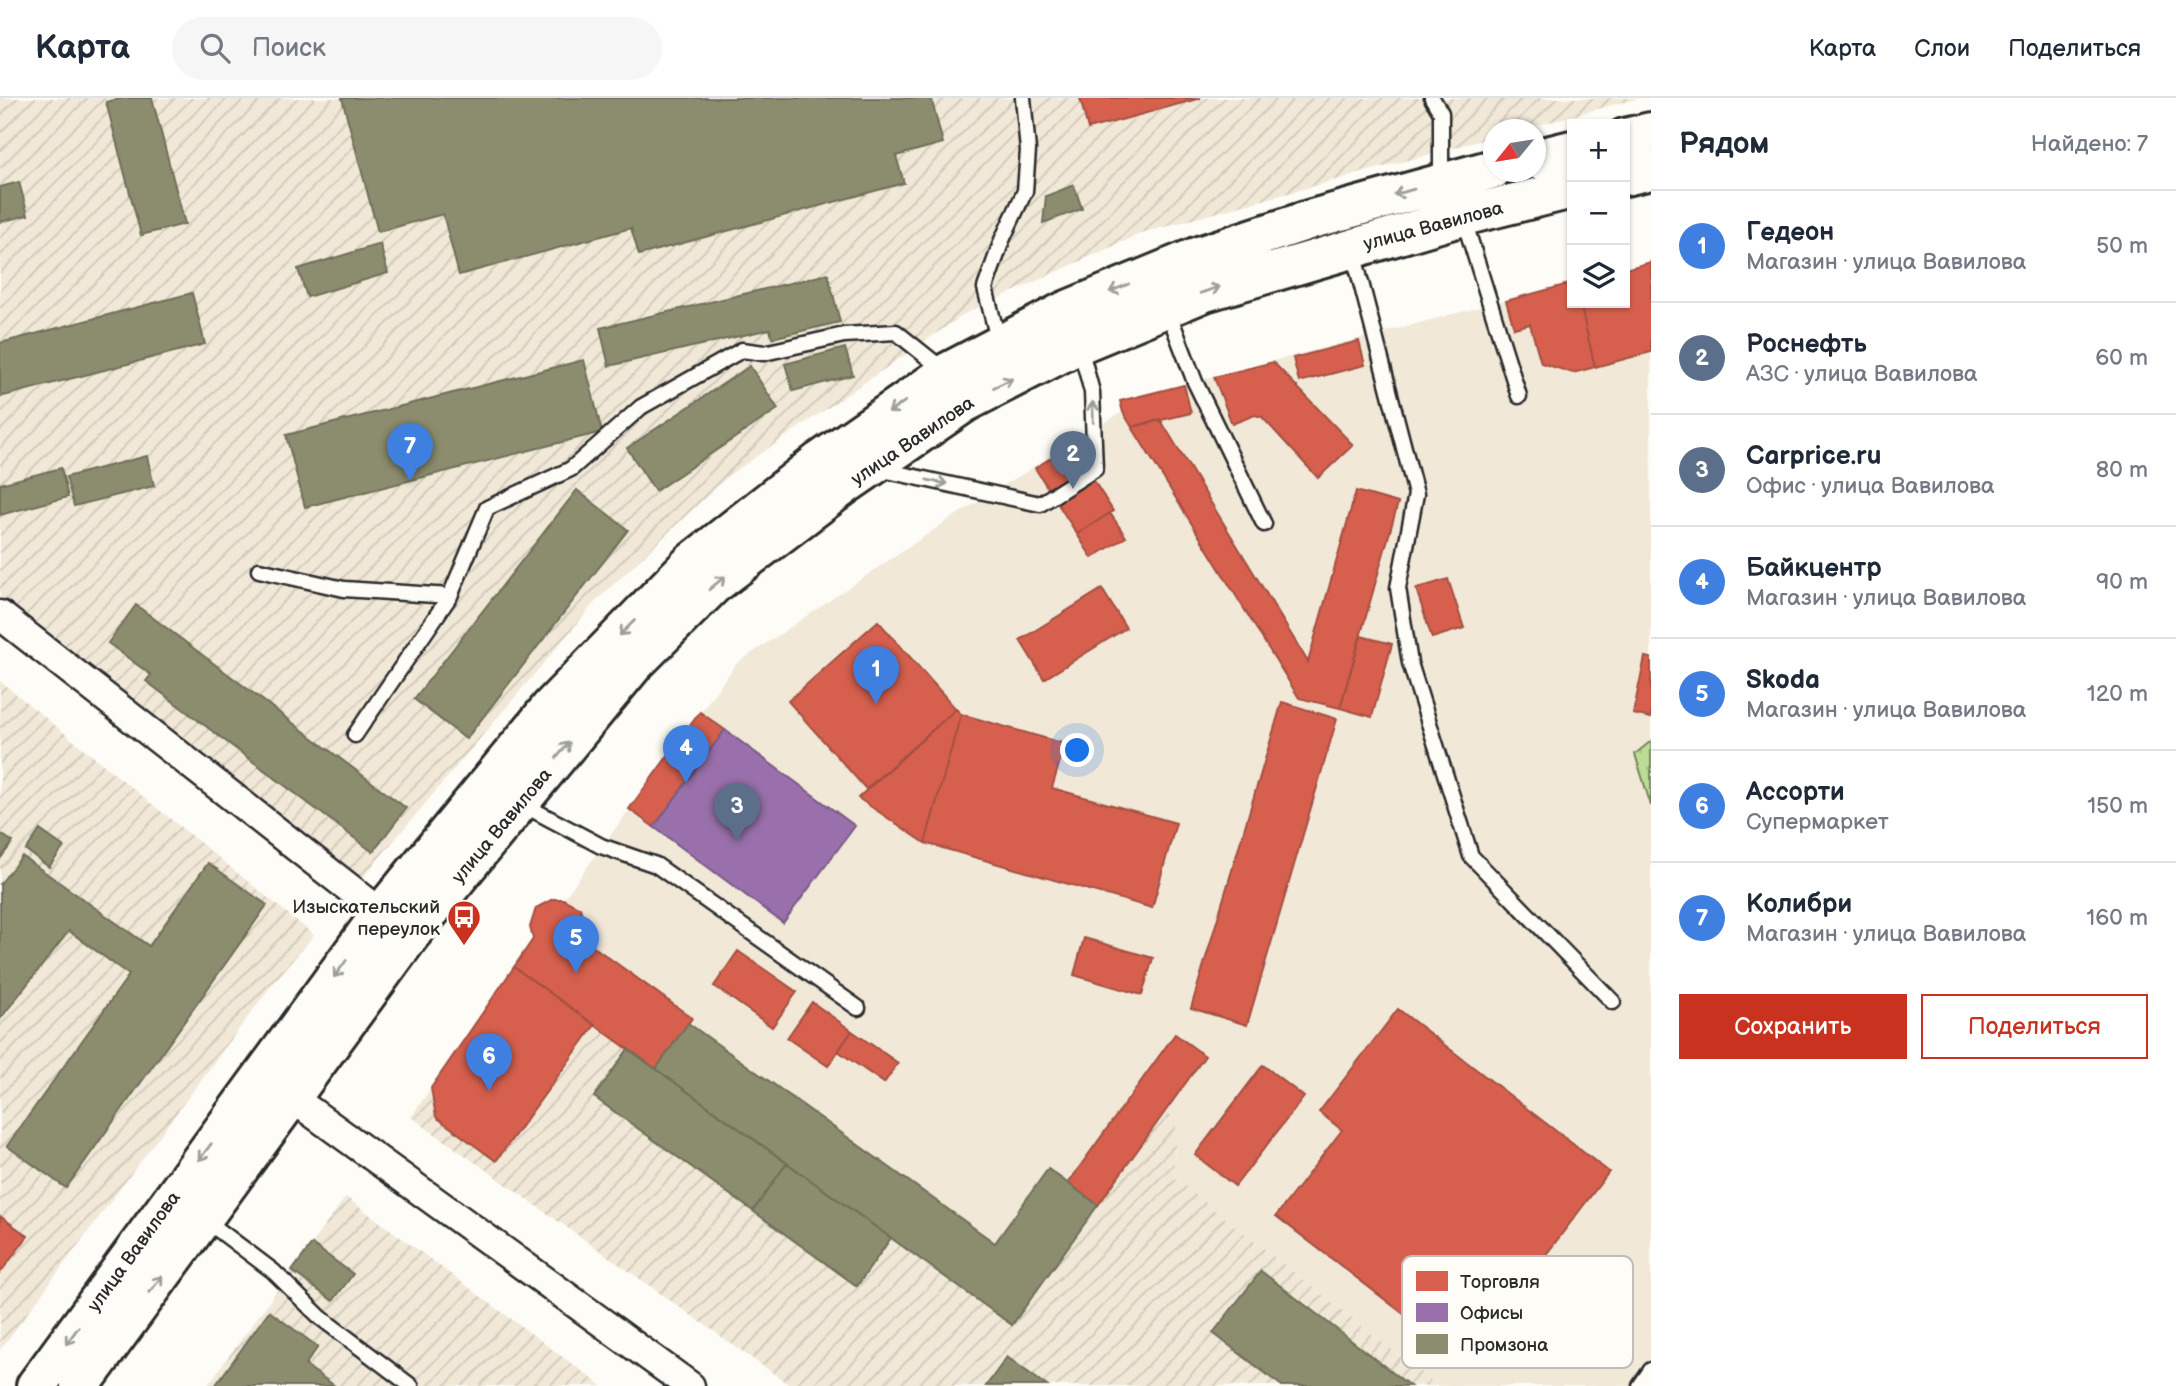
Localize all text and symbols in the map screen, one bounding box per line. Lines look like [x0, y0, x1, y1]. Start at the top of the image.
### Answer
search box [172, 17, 662, 80]
text: Карта [35, 28, 130, 68]
icon: search [196, 29, 234, 67]
text: Поиск [252, 33, 326, 64]
text: Карта [1809, 34, 1876, 63]
text: Слои [1914, 34, 1970, 63]
text: Поделиться [2008, 34, 2141, 63]
north arrow [1483, 119, 1546, 182]
map controls [1567, 119, 1630, 308]
button: + [1567, 119, 1630, 182]
text: Рядом [1679, 126, 1769, 162]
text: Найдено: 7 [2031, 130, 2148, 158]
button: − [1567, 182, 1630, 245]
one-way arrow [1393, 187, 1415, 200]
street label: улица Вавилова [1361, 197, 1506, 256]
text: Гедеон [1746, 217, 1834, 248]
text: 1 [1697, 232, 1707, 260]
text: 50 m [2096, 232, 2148, 260]
button: layers [1567, 245, 1630, 308]
text: Магазин · улица Вавилова [1746, 248, 2026, 276]
one-way arrow [1108, 283, 1130, 296]
one-way arrow [1199, 283, 1221, 295]
text: Роснефть [1746, 329, 1867, 360]
text: 2 [1695, 344, 1709, 372]
text: 60 m [2095, 344, 2148, 372]
text: АЗС · улица Вавилова [1746, 360, 1978, 388]
one-way arrow [992, 376, 1013, 390]
street label: улица Вавилова [847, 392, 979, 491]
one-way arrow [888, 400, 907, 414]
one-way arrow [1087, 401, 1100, 424]
pin: 7 [387, 423, 433, 481]
pin: 2 [1050, 431, 1096, 489]
text: Carprice.ru [1746, 441, 1881, 472]
text: 3 [1695, 456, 1709, 484]
text: 80 m [2096, 456, 2148, 484]
text: Офис · улица Вавилова [1746, 472, 1995, 500]
one-way arrow [925, 475, 948, 489]
text: Байкцентр [1746, 553, 1882, 584]
text: 4 [1695, 568, 1709, 596]
text: 90 m [2096, 568, 2148, 596]
one-way arrow [707, 575, 725, 591]
text: Магазин · улица Вавилова [1746, 584, 2026, 612]
one-way arrow [618, 619, 635, 636]
pin: 1 [853, 646, 899, 704]
text: Skoda [1746, 665, 1820, 696]
text: 5 [1695, 680, 1709, 708]
text: 120 m [2087, 680, 2148, 708]
text: Магазин · улица Вавилова [1746, 696, 2026, 724]
pin: 4 [663, 725, 709, 783]
your location [1060, 733, 1094, 767]
one-way arrow [555, 742, 570, 760]
street label: улица Вавилова [447, 764, 557, 888]
text: Ассорти [1746, 777, 1845, 808]
pin: 3 [714, 783, 760, 841]
text: 6 [1695, 792, 1709, 820]
text: 150 m [2087, 792, 2148, 820]
text: Супермаркет [1746, 808, 1889, 836]
text: Колибри [1746, 889, 1852, 920]
place label: Изыскательский переулок [292, 896, 440, 941]
bus stop icon: Изыскательский переулок [445, 898, 483, 947]
text: 7 [1696, 904, 1708, 932]
text: 160 m [2086, 904, 2148, 932]
pin: 5 [553, 915, 599, 973]
text: Магазин · улица Вавилова [1746, 920, 2026, 948]
one-way arrow [333, 959, 348, 978]
button: Сохранить [1679, 994, 1907, 1059]
button: Поделиться [1921, 994, 2148, 1059]
pin: 6 [466, 1033, 512, 1091]
one-way arrow [198, 1142, 213, 1161]
street label: улица Вавилова [83, 1187, 186, 1317]
legend [1402, 1256, 1633, 1368]
text: Торговля [1460, 1271, 1540, 1294]
one-way arrow [148, 1276, 163, 1294]
text: Офисы [1460, 1302, 1523, 1325]
one-way arrow [65, 1326, 79, 1345]
text: Промзона [1460, 1334, 1548, 1357]

